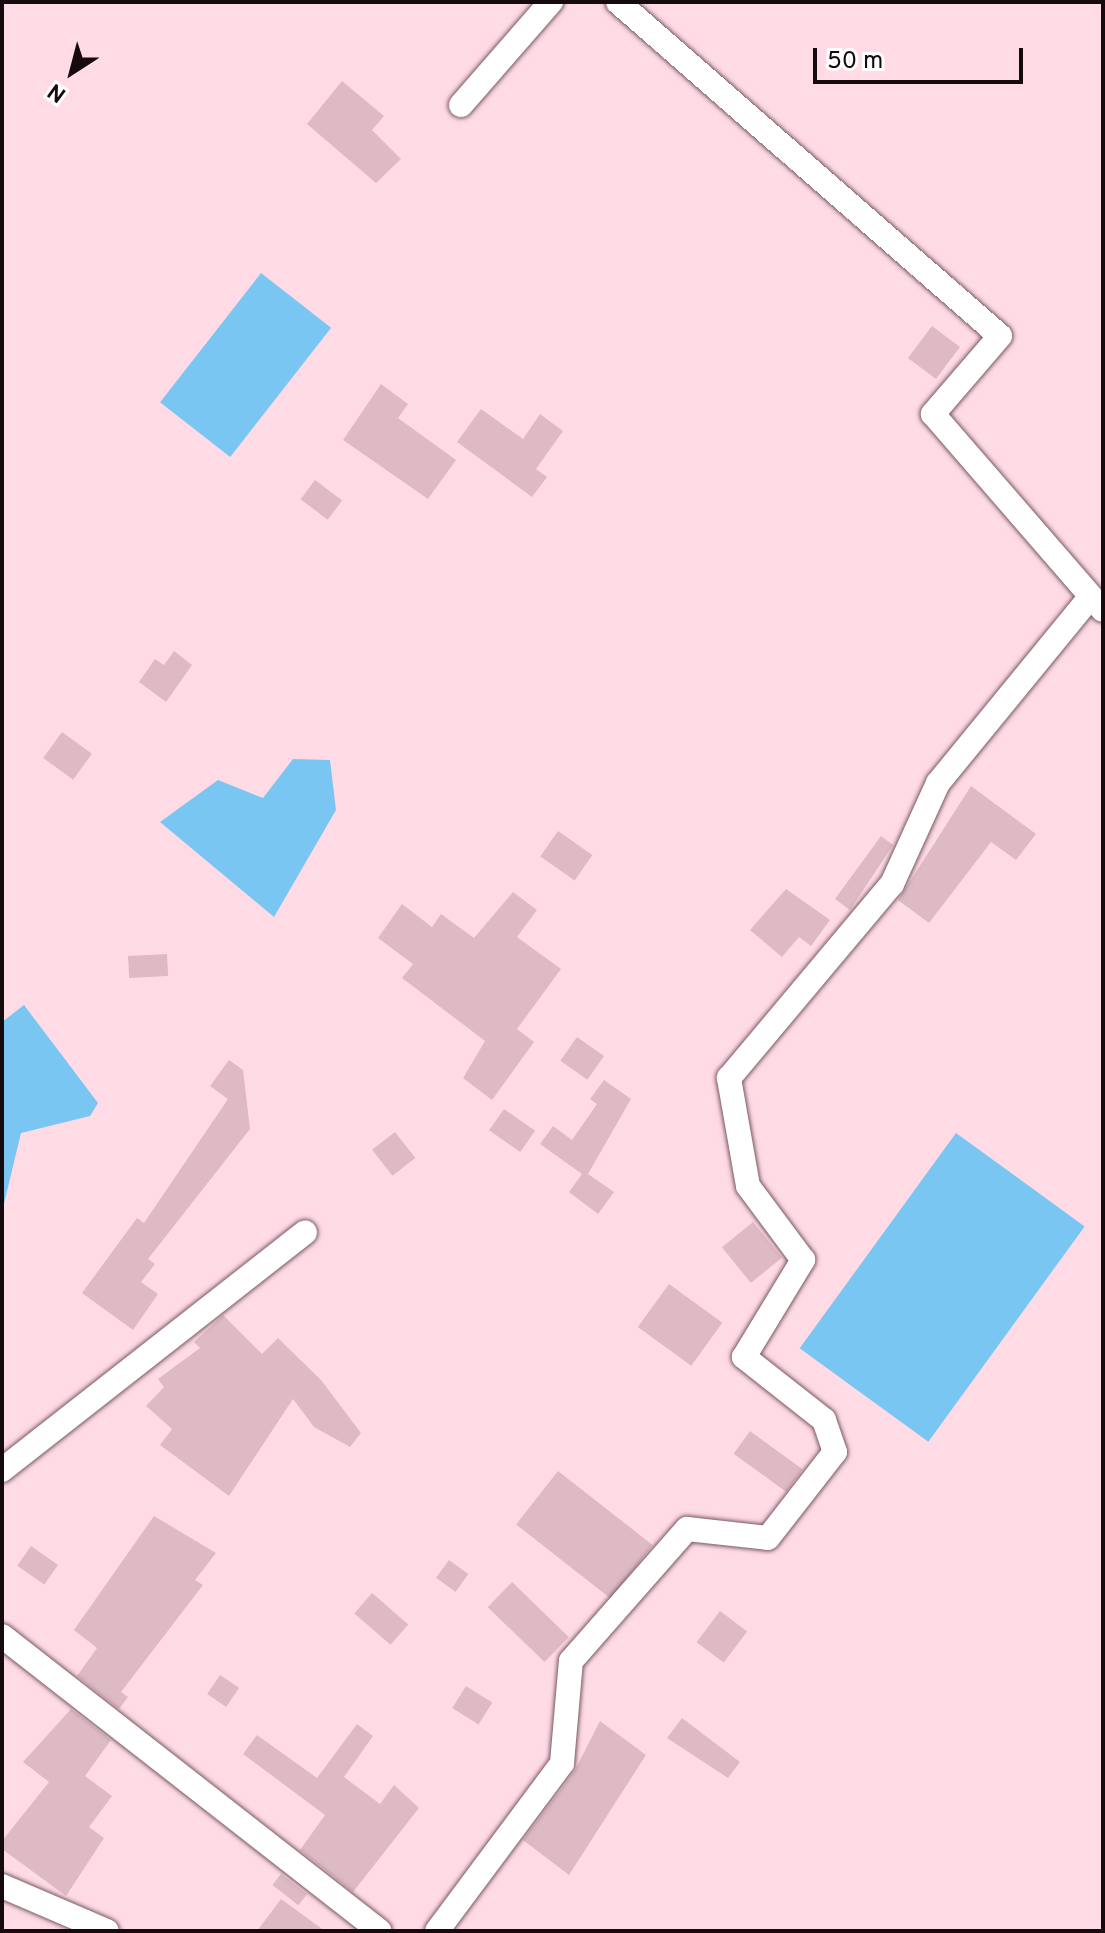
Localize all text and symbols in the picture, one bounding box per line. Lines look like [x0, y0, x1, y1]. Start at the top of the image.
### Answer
north arrow [32, 32, 112, 112]
scale bar [817, 32, 1027, 82]
text: 50 m [827, 47, 883, 77]
text: N [43, 76, 72, 107]

